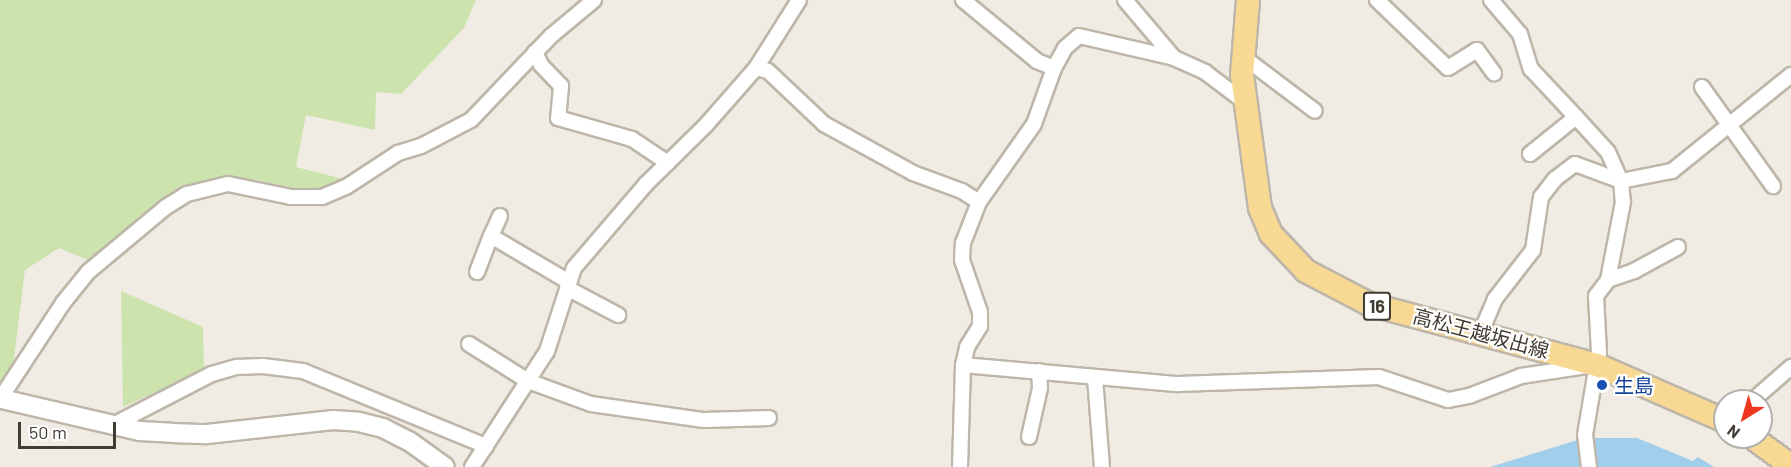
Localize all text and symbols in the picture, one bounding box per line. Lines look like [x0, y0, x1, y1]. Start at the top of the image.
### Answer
road number: 16 [1362, 291, 1392, 321]
street label: 高松王越坂出線 [1410, 303, 1552, 363]
place label: 生島 [1614, 373, 1654, 397]
marker: 生島 [1595, 378, 1609, 392]
north arrow [1713, 389, 1773, 449]
scale bar [21, 410, 118, 448]
text: 50 m [29, 421, 67, 443]
text: N [1723, 421, 1743, 443]

